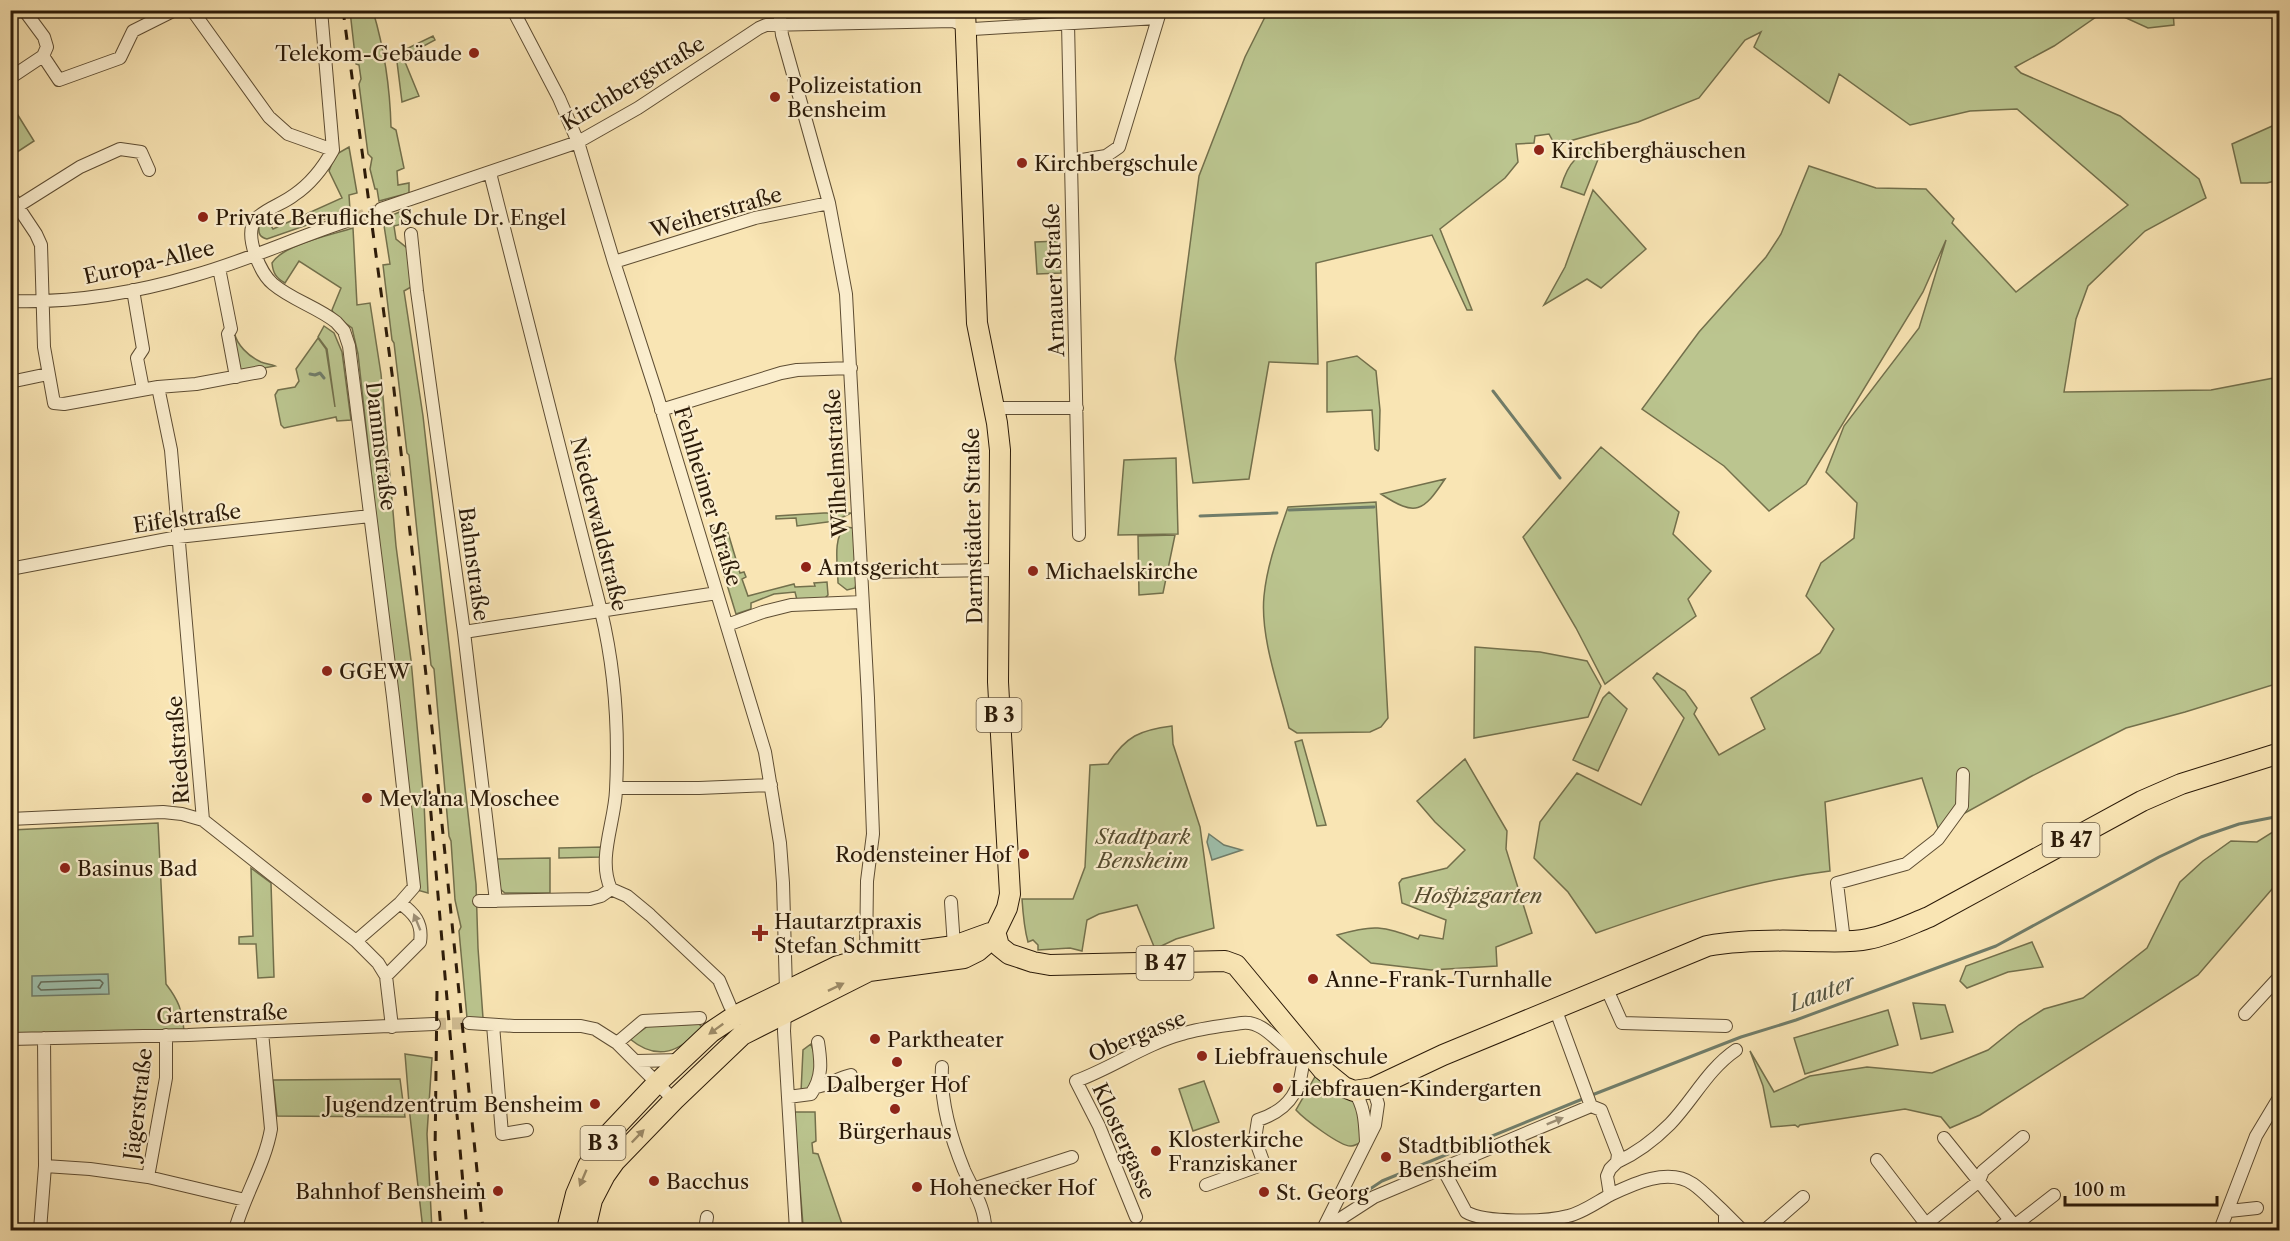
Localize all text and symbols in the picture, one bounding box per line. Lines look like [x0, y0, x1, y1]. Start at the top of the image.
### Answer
street label: Kirchbergstraße [557, 30, 709, 136]
place label: Telekom-Gebäude [275, 41, 462, 66]
marker: Telekom-Gebäude [467, 46, 481, 60]
place label: Polizeistation Bensheim [787, 73, 922, 122]
marker: Polizeistation Bensheim [768, 90, 782, 104]
place label: Kirchberghäuschen [1551, 138, 1746, 163]
marker: Kirchberghäuschen [1532, 143, 1546, 157]
place label: Kirchbergschule [1034, 151, 1198, 176]
marker: Kirchbergschule [1015, 156, 1029, 170]
street label: Weiherstraße [646, 181, 785, 243]
street label: Arnauer Straße [1039, 203, 1069, 358]
place label: Private Berufliche Schule Dr. Engel [215, 205, 566, 230]
marker: Private Berufliche Schule Dr. Engel [196, 210, 210, 224]
street label: Europa-Allee [81, 235, 217, 289]
street label: Dammstraße [361, 380, 401, 512]
street label: Wilhelmstraße [820, 388, 852, 539]
street label: Fehlheimer Straße [669, 403, 747, 589]
street label: Darmstädter Straße [959, 428, 987, 624]
street label: Niederwaldstraße [565, 434, 633, 614]
street label: Eifelstraße [131, 498, 243, 538]
street label: Bahnstraße [454, 505, 494, 623]
place label: Amtsgericht [817, 555, 940, 580]
place label: Michaelskirche [1045, 559, 1198, 584]
marker: Amtsgericht [799, 560, 813, 574]
marker: Michaelskirche [1026, 564, 1040, 578]
place label: GGEW [339, 659, 411, 684]
marker: GGEW [320, 664, 334, 678]
street label: Riedstraße [162, 695, 194, 805]
road number: B 3 [976, 698, 1022, 732]
place label: Mevlana Moschee [379, 786, 560, 811]
marker: Mevlana Moschee [360, 791, 374, 805]
road number: B 47 [2042, 823, 2100, 857]
park label: Stadtpark Bensheim [1094, 824, 1190, 873]
place label: Rodensteiner Hof [835, 842, 1014, 867]
marker: Rodensteiner Hof [1017, 847, 1031, 861]
place label: Basinus Bad [77, 856, 198, 881]
marker: Basinus Bad [58, 861, 72, 875]
park label: Hospizgarten [1412, 883, 1542, 908]
place label: Hautarztpraxis Stefan Schmitt [774, 909, 922, 958]
one-way arrow [412, 913, 422, 931]
marker: Hautarztpraxis Stefan Schmitt [751, 924, 769, 942]
road number: B 47 [1136, 946, 1194, 980]
place label: Anne-Frank-Turnhalle [1324, 967, 1552, 992]
water label: Lauter [1783, 968, 1860, 1018]
marker: Anne-Frank-Turnhalle [1306, 972, 1320, 986]
one-way arrow [827, 982, 844, 991]
street label: Gartenstraße [156, 999, 288, 1029]
street label: Obergasse [1085, 1005, 1189, 1067]
one-way arrow [709, 1023, 724, 1035]
place label: Parktheater [887, 1027, 1004, 1052]
marker: Parktheater [868, 1032, 882, 1046]
place label: Liebfrauenschule [1214, 1044, 1388, 1069]
street label: Jägerstraße [118, 1047, 157, 1164]
marker: Liebfrauenschule [1195, 1049, 1209, 1063]
marker: Dalberger Hof [890, 1055, 904, 1069]
place label: Dalberger Hof [826, 1072, 971, 1097]
place label: Liebfrauen-Kindergarten [1290, 1076, 1542, 1101]
street label: Klostergasse [1087, 1079, 1161, 1203]
marker: Liebfrauen-Kindergarten [1271, 1081, 1285, 1095]
place label: Jugendzentrum Bensheim [322, 1092, 583, 1117]
marker: Jugendzentrum Bensheim [588, 1097, 602, 1111]
marker: Bürgerhaus [888, 1102, 902, 1116]
one-way arrow [1546, 1116, 1564, 1125]
place label: Bürgerhaus [838, 1119, 952, 1144]
road number: B 3 [580, 1126, 626, 1160]
place label: Klosterkirche Franziskaner [1168, 1127, 1304, 1176]
one-way arrow [631, 1129, 645, 1144]
place label: Stadtbibliothek Bensheim [1398, 1133, 1552, 1182]
marker: Klosterkirche Franziskaner [1149, 1144, 1163, 1158]
marker: Stadtbibliothek Bensheim [1379, 1150, 1393, 1164]
place label: Bacchus [666, 1169, 749, 1194]
scale bar [2065, 1169, 2216, 1207]
one-way arrow [578, 1170, 588, 1188]
marker: Bacchus [647, 1174, 661, 1188]
place label: Hohenecker Hof [929, 1175, 1098, 1200]
place label: Bahnhof Bensheim [295, 1179, 486, 1204]
text: 100 m [2074, 1179, 2126, 1201]
marker: Hohenecker Hof [910, 1180, 924, 1194]
place label: St. Georg [1276, 1180, 1369, 1205]
marker: Bahnhof Bensheim [491, 1184, 505, 1198]
marker: St. Georg [1257, 1185, 1271, 1199]

